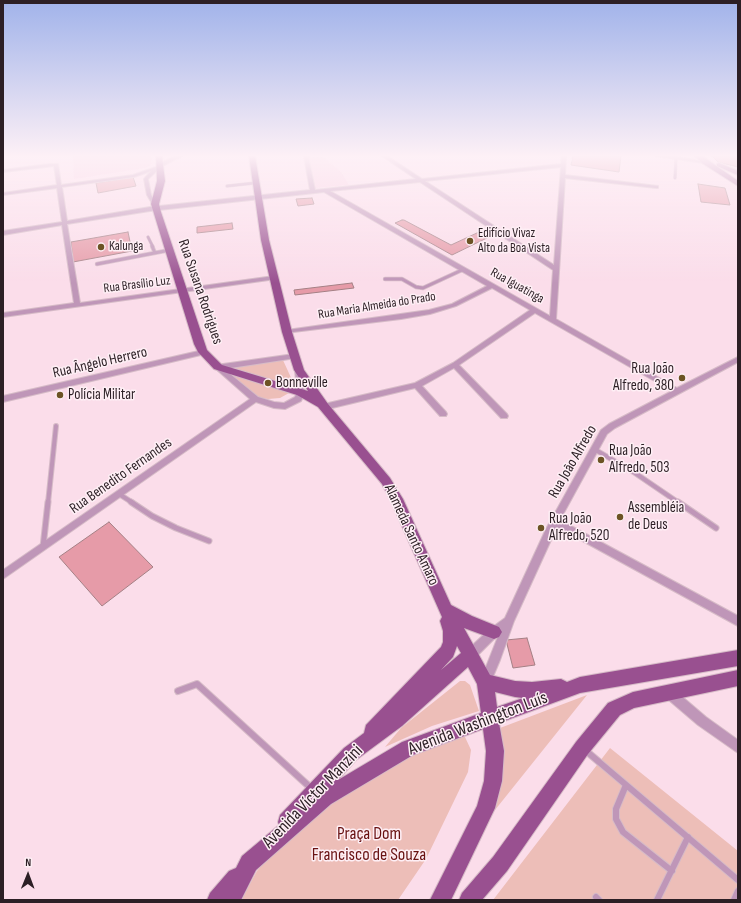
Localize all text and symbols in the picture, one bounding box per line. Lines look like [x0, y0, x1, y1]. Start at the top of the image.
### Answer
place label: Edifício Vivaz Alto da Boa Vista [478, 226, 550, 257]
marker: Edifício Vivaz Alto da Boa Vista [465, 236, 475, 246]
street label: Rua Susana Rodrigues [174, 237, 226, 347]
place label: Kalunga [109, 239, 143, 255]
marker: Kalunga [96, 242, 106, 252]
street label: Rua Iguatinga [488, 265, 546, 307]
street label: Rua Brasílio Luz [103, 273, 171, 297]
street label: Rua Maria Almeida do Prado [317, 289, 437, 323]
street label: Rua Ângelo Herrero [51, 343, 149, 383]
place label: Rua João Alfredo, 380 [613, 360, 674, 395]
marker: Rua João Alfredo, 380 [677, 373, 687, 383]
place label: Bonneville [276, 374, 328, 392]
marker: Bonneville [263, 378, 273, 388]
place label: Polícia Militar [68, 386, 135, 404]
marker: Polícia Militar [55, 390, 65, 400]
street label: Rua João Alfredo [545, 422, 601, 502]
street label: Rua Benedito Fernandes [66, 434, 176, 518]
place label: Rua João Alfredo, 503 [609, 442, 670, 477]
marker: Rua João Alfredo, 503 [596, 455, 606, 465]
street label: Alameda Santo Amaro [380, 482, 442, 588]
place label: Assembléia de Deus [628, 499, 684, 534]
place label: Rua João Alfredo, 520 [549, 510, 609, 545]
marker: Assembléia de Deus [615, 512, 625, 522]
marker: Rua João Alfredo, 520 [536, 523, 546, 533]
street label: Avenida Washington Luís [405, 687, 551, 761]
street label: Avenida Víctor Manzini [258, 741, 368, 853]
park label: Praça Dom Francisco de Souza [312, 823, 426, 866]
north arrow [8, 855, 48, 895]
text: N [25, 856, 31, 869]

